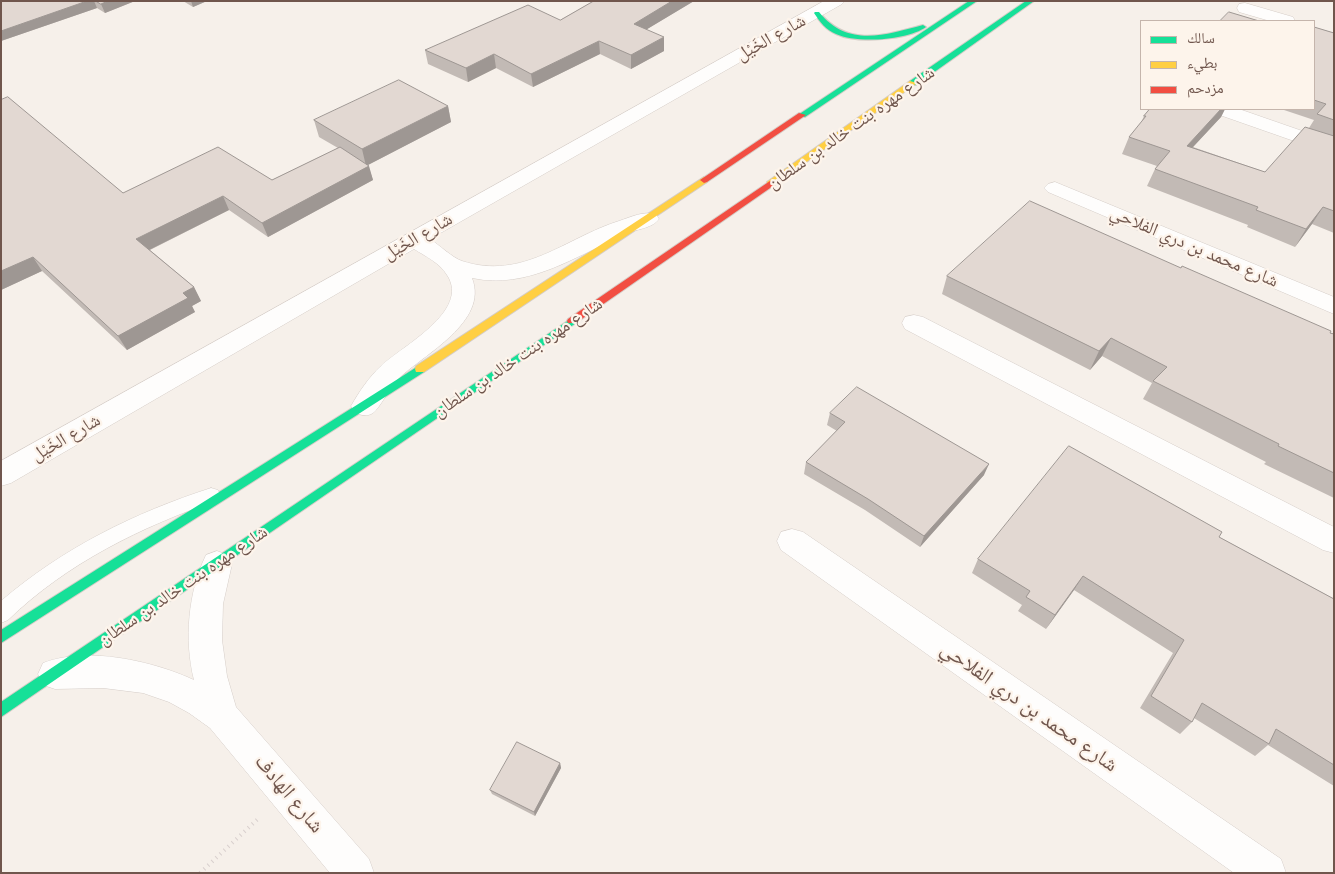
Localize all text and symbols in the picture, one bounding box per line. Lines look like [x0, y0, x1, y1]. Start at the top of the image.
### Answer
street label: شارع الخَيْل [732, 10, 810, 66]
legend [1140, 20, 1315, 110]
text: سالك [1187, 28, 1215, 47]
text: بطيء [1187, 53, 1217, 72]
street label: شارع مهره بنت خالد بن سلطان [763, 62, 939, 194]
text: مزدحم [1187, 78, 1224, 97]
street label: شارع محمد بن دري الفلاحي [1107, 202, 1281, 292]
street label: شارع الخَيْل [380, 209, 456, 265]
street label: شارع مهره بنت خالد بن سلطان [429, 293, 607, 423]
street label: شارع الخَيْل [28, 410, 104, 466]
street label: شارع مهره بنت خالد بن سلطان [94, 521, 272, 651]
street label: شارع محمد بن دري الفلاحي [936, 636, 1122, 778]
street label: شارع الهادف [249, 750, 329, 838]

